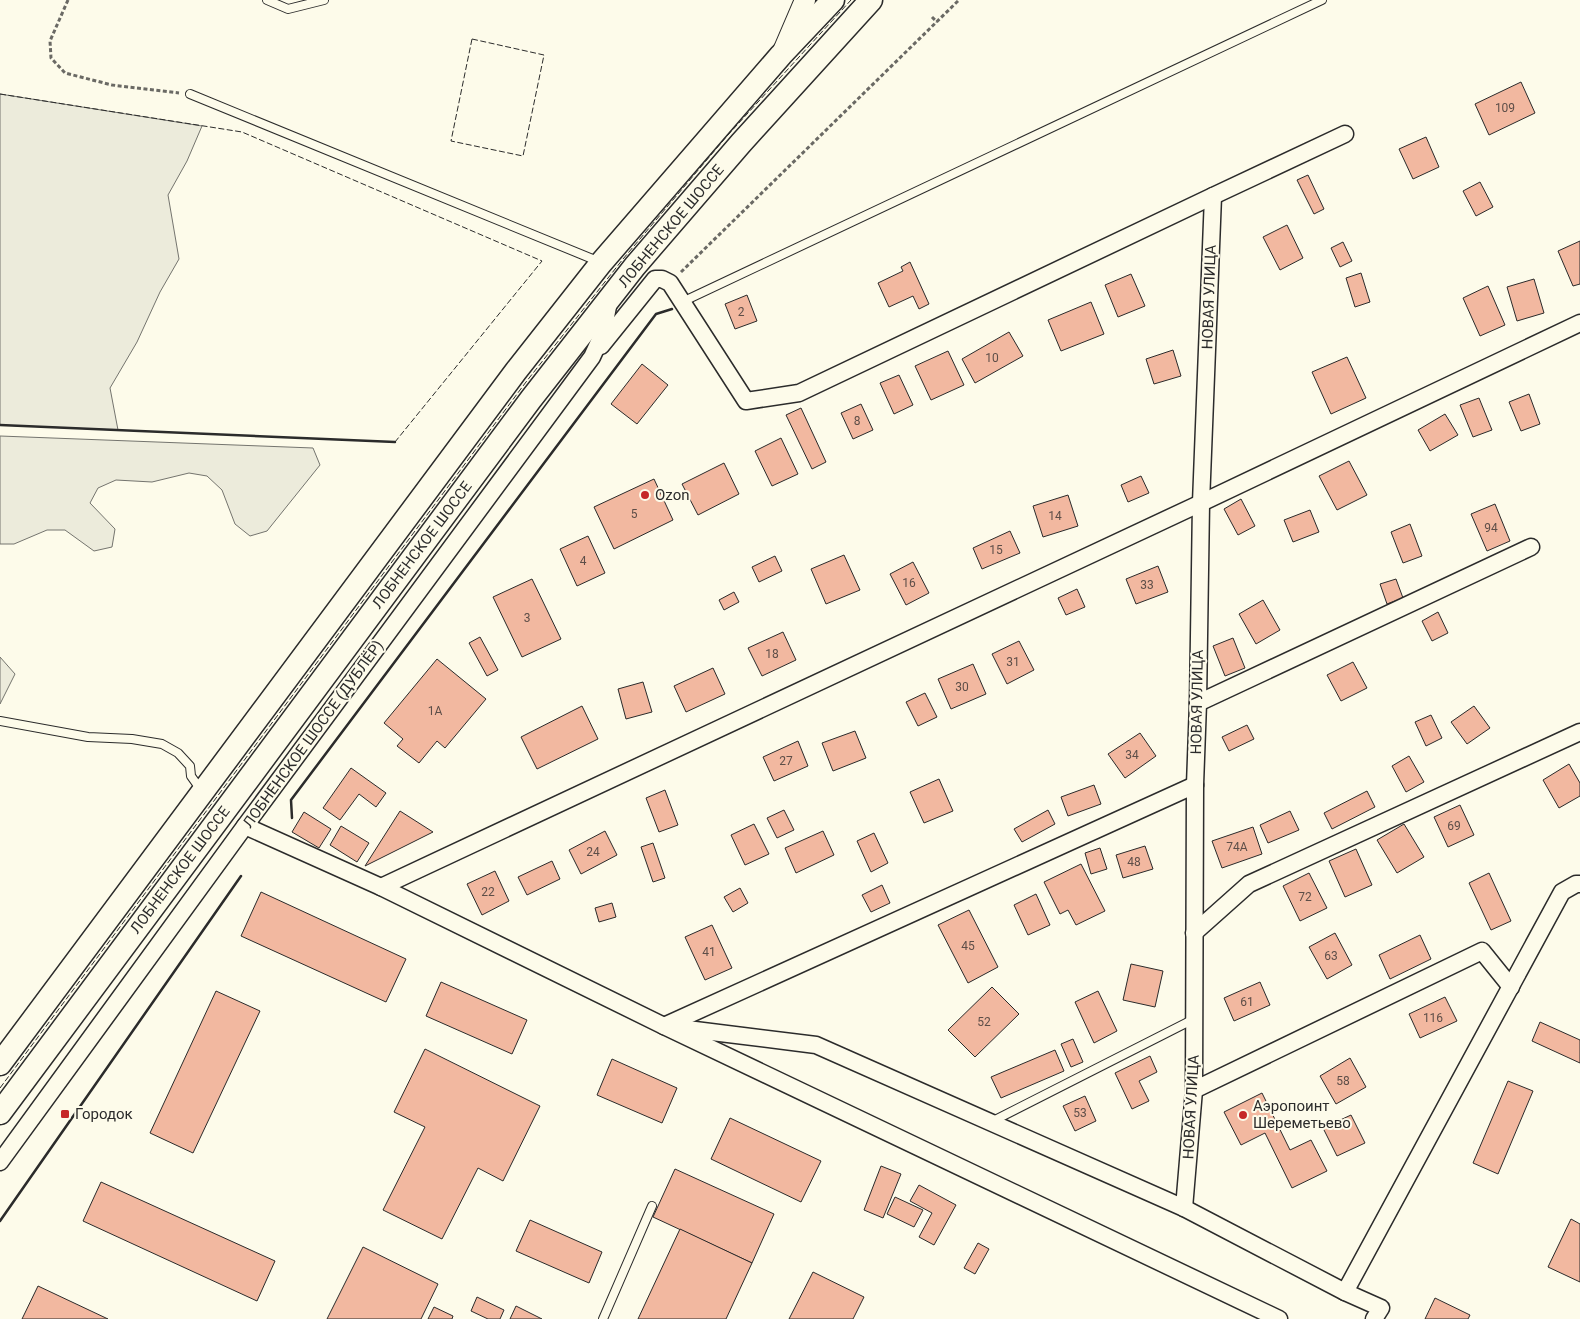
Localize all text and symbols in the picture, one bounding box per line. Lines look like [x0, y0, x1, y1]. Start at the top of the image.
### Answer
house number: 109 [1495, 101, 1515, 115]
street label: ЛОБНЕНСКОЕ ШОССЕ [614, 161, 728, 291]
street label: НОВАЯ УЛИЦА [1198, 244, 1220, 350]
house number: 2 [738, 305, 745, 319]
house number: 10 [985, 351, 999, 365]
house number: 8 [854, 414, 861, 428]
street label: ЛОБНЕНСКОЕ ШОССЕ [368, 477, 476, 612]
place label: Ozon [655, 486, 689, 504]
marker: Ozon [639, 489, 651, 501]
house number: 5 [631, 507, 638, 521]
house number: 14 [1048, 509, 1062, 523]
house number: 94 [1484, 521, 1498, 535]
house number: 15 [989, 543, 1003, 557]
house number: 4 [580, 554, 587, 568]
house number: 16 [902, 576, 916, 590]
house number: 33 [1140, 578, 1154, 592]
house number: 3 [524, 611, 530, 625]
street label: ЛОБНЕНСКОЕ ШОССЕ (ДУБЛЁР) [239, 637, 387, 831]
house number: 18 [765, 647, 779, 661]
street label: НОВАЯ УЛИЦА [1187, 649, 1207, 754]
house number: 31 [1006, 655, 1020, 669]
house number: 30 [955, 680, 969, 694]
house number: 1А [428, 704, 442, 718]
house number: 34 [1125, 748, 1139, 762]
house number: 27 [779, 754, 793, 768]
street label: ЛОБНЕНСКОЕ ШОССЕ [126, 802, 234, 937]
house number: 69 [1447, 819, 1461, 833]
house number: 74А [1226, 840, 1248, 854]
house number: 24 [586, 845, 600, 859]
house number: 48 [1127, 855, 1141, 869]
house number: 22 [481, 885, 495, 899]
house number: 72 [1298, 890, 1312, 904]
house number: 45 [961, 939, 975, 953]
house number: 41 [702, 945, 716, 959]
house number: 63 [1324, 949, 1338, 963]
house number: 61 [1240, 995, 1254, 1009]
house number: 116 [1423, 1011, 1443, 1025]
house number: 52 [977, 1015, 991, 1029]
street label: НОВАЯ УЛИЦА [1179, 1054, 1203, 1160]
house number: 58 [1336, 1074, 1350, 1088]
place label: Аэропоинт Шереметьево [1253, 1097, 1351, 1132]
place label: Городок [75, 1105, 133, 1123]
house number: 53 [1073, 1106, 1087, 1120]
marker: Городок [59, 1108, 71, 1120]
marker: Аэропоинт Шереметьево [1237, 1109, 1249, 1121]

